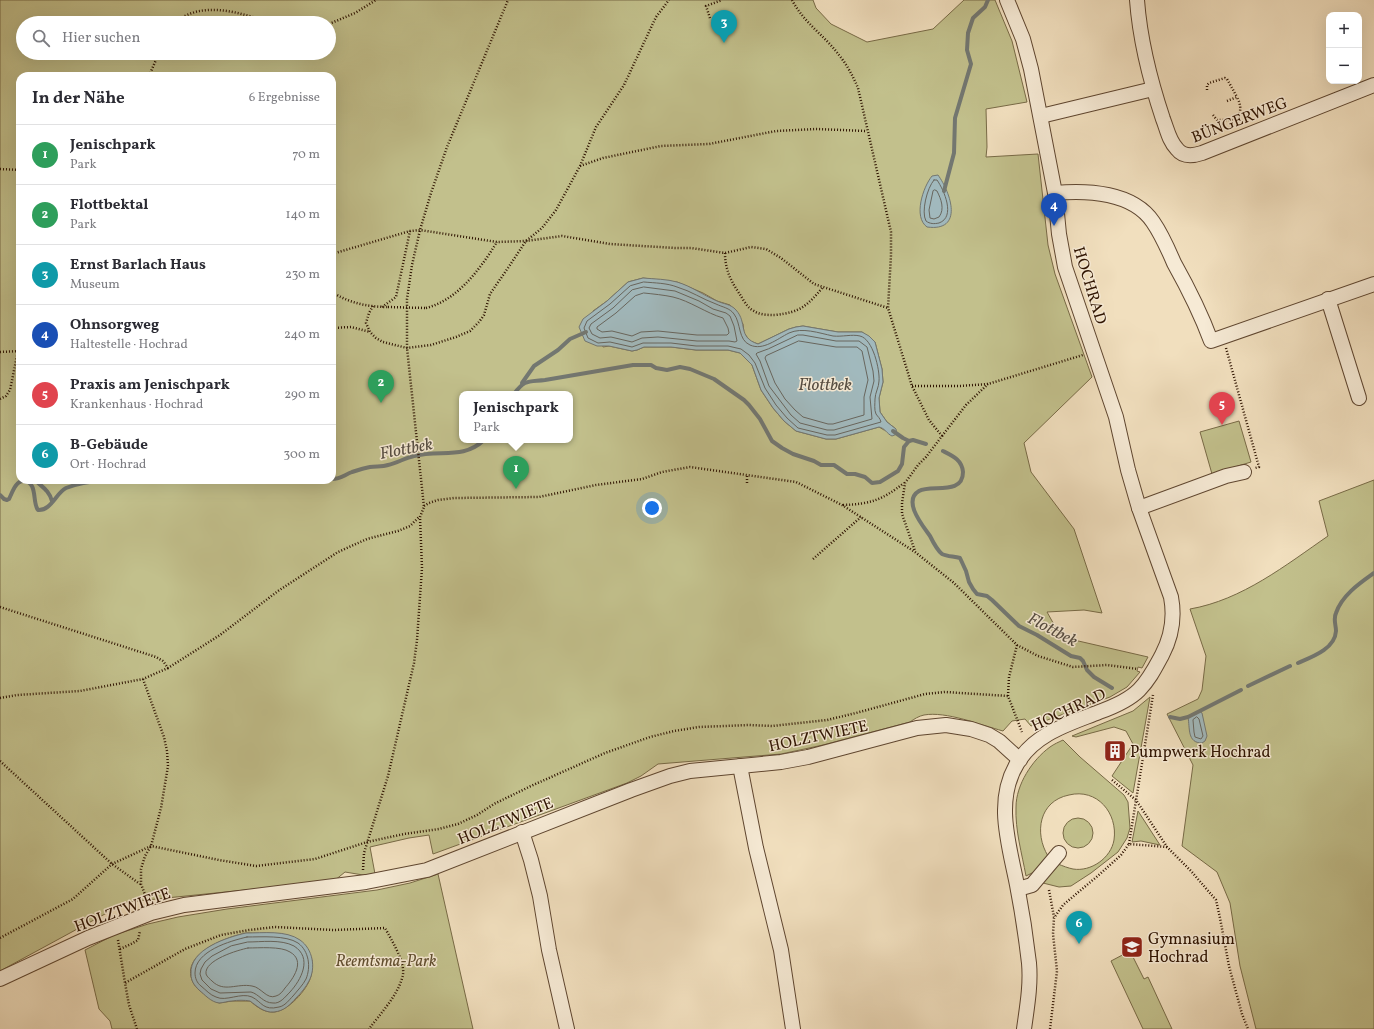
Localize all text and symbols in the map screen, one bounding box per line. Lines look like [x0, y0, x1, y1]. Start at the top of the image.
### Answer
pin: 3 [711, 10, 737, 43]
map controls [1326, 12, 1362, 84]
button: + [1326, 12, 1362, 48]
search box [16, 16, 336, 60]
icon: search [30, 27, 52, 49]
text: Hier suchen [62, 28, 140, 49]
button: − [1326, 48, 1362, 84]
text: In der Nähe [32, 87, 125, 110]
text: 6 Ergebnisse [249, 89, 320, 107]
street label: BÜNGERWEG [1189, 92, 1291, 149]
text: Jenischpark [70, 135, 156, 156]
text: 1 [42, 146, 48, 164]
text: 70 m [292, 146, 320, 164]
text: Park [70, 156, 97, 174]
pin: 4 [1041, 193, 1067, 226]
text: Flottbektal [70, 195, 148, 216]
text: 2 [42, 206, 48, 224]
text: 140 m [286, 206, 320, 224]
text: Park [70, 216, 97, 234]
street label: HOCHRAD [1067, 244, 1111, 327]
text: Ernst Barlach Haus [70, 255, 206, 276]
text: 3 [42, 266, 48, 284]
text: 230 m [285, 266, 320, 284]
text: Museum [70, 276, 120, 294]
text: Ohnsorgweg [70, 315, 159, 336]
text: 4 [41, 326, 49, 344]
text: 240 m [284, 326, 320, 344]
text: Haltestelle · Hochrad [70, 336, 188, 354]
pin: 2 [368, 370, 394, 403]
water label: Flottbek [798, 374, 852, 397]
text: Praxis am Jenischpark [70, 375, 230, 396]
text: 5 [42, 386, 48, 404]
text: 290 m [284, 386, 320, 404]
popup [459, 391, 573, 443]
pin: 5 [1209, 392, 1235, 425]
text: Krankenhaus · Hochrad [70, 396, 203, 414]
text: Jenischpark [473, 398, 559, 419]
text: Park [473, 419, 500, 437]
water label: Flottbek [378, 433, 435, 466]
text: B-Gebäude [70, 435, 148, 456]
text: 6 [41, 446, 49, 464]
text: 300 m [284, 446, 320, 464]
text: Ort · Hochrad [70, 456, 146, 474]
pin: 1 [503, 456, 529, 489]
your location [642, 498, 662, 518]
water label: Flottbek [1023, 608, 1082, 653]
street label: HOCHRAD [1028, 684, 1110, 738]
street label: HOLZTWIETE [767, 716, 870, 758]
building icon: Pumpwerk Hochrad [1102, 738, 1128, 764]
place label: Pumpwerk Hochrad [1130, 742, 1270, 764]
street label: HOLZTWIETE [455, 793, 557, 851]
street label: HOLZTWIETE [71, 883, 174, 939]
pin: 6 [1066, 911, 1092, 944]
place label: Gymnasium Hochrad [1148, 929, 1235, 969]
school or university icon: Gymnasium Hochrad [1119, 934, 1145, 960]
park label: Reemtsma-Park [336, 951, 437, 973]

